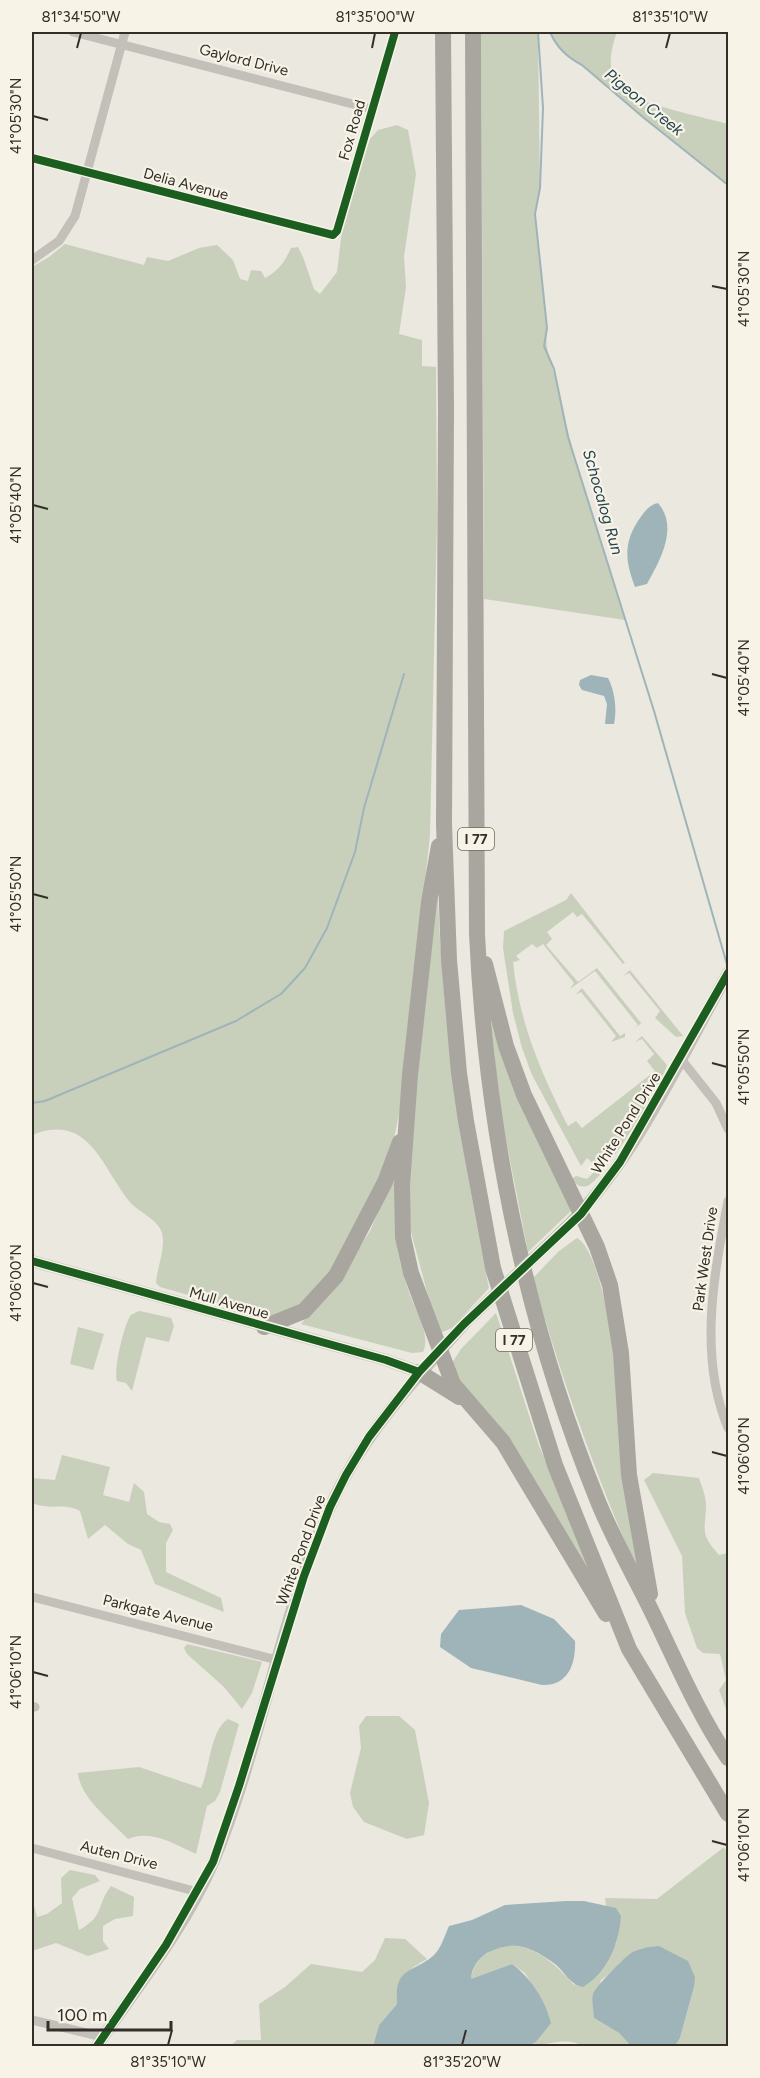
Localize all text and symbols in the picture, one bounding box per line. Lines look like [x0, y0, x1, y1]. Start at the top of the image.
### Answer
text: 81°34'50"W [42, 8, 121, 26]
text: 81°35'00"W [335, 8, 415, 26]
text: 81°35'10"W [632, 8, 708, 26]
street label: Gaylord Drive [198, 40, 290, 80]
water label: Pigeon Creek [601, 65, 688, 140]
text: 41°05'30"N [7, 78, 25, 154]
street label: Fox Road [335, 98, 369, 162]
street label: Delia Avenue [141, 164, 231, 204]
text: 41°05'30"N [735, 251, 753, 327]
water label: Schocalog Run [579, 447, 627, 557]
text: 41°05'40"N [7, 466, 25, 544]
text: 41°05'40"N [735, 639, 753, 717]
road number: I 77 [458, 828, 494, 850]
text: 41°05'50"N [7, 856, 25, 932]
text: 41°05'50"N [735, 1029, 753, 1105]
street label: White Pond Drive [587, 1069, 665, 1177]
street label: Park West Drive [689, 1206, 721, 1312]
text: 41°06'00"N [7, 1244, 25, 1322]
street label: Mull Avenue [187, 1283, 271, 1323]
road number: I 77 [496, 1329, 532, 1351]
text: 41°06'00"N [735, 1417, 753, 1495]
street label: White Pond Drive [273, 1492, 329, 1608]
street label: Parkgate Avenue [101, 1591, 215, 1635]
text: 41°06'10"N [7, 1635, 25, 1709]
text: 41°06'10"N [735, 1808, 753, 1882]
street label: Auten Drive [78, 1837, 160, 1873]
scale bar [48, 1994, 171, 2032]
text: 100 m [57, 2004, 107, 2026]
text: 81°35'10"W [130, 2053, 206, 2071]
text: 81°35'20"W [423, 2053, 502, 2071]

